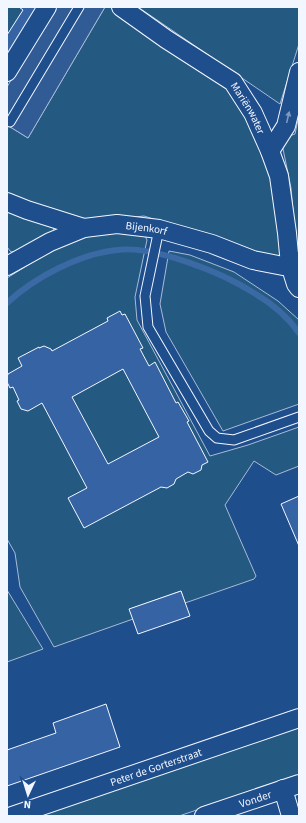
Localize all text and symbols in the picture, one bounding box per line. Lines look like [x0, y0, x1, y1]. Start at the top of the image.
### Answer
street label: Mariënwater [227, 79, 269, 136]
one-way arrow [285, 110, 291, 122]
street label: Bijenkorf [125, 218, 170, 239]
street label: Peter de Gorterstraat [108, 744, 204, 789]
north arrow [8, 775, 48, 815]
street label: Vonder [237, 786, 273, 811]
text: N [23, 797, 32, 812]

